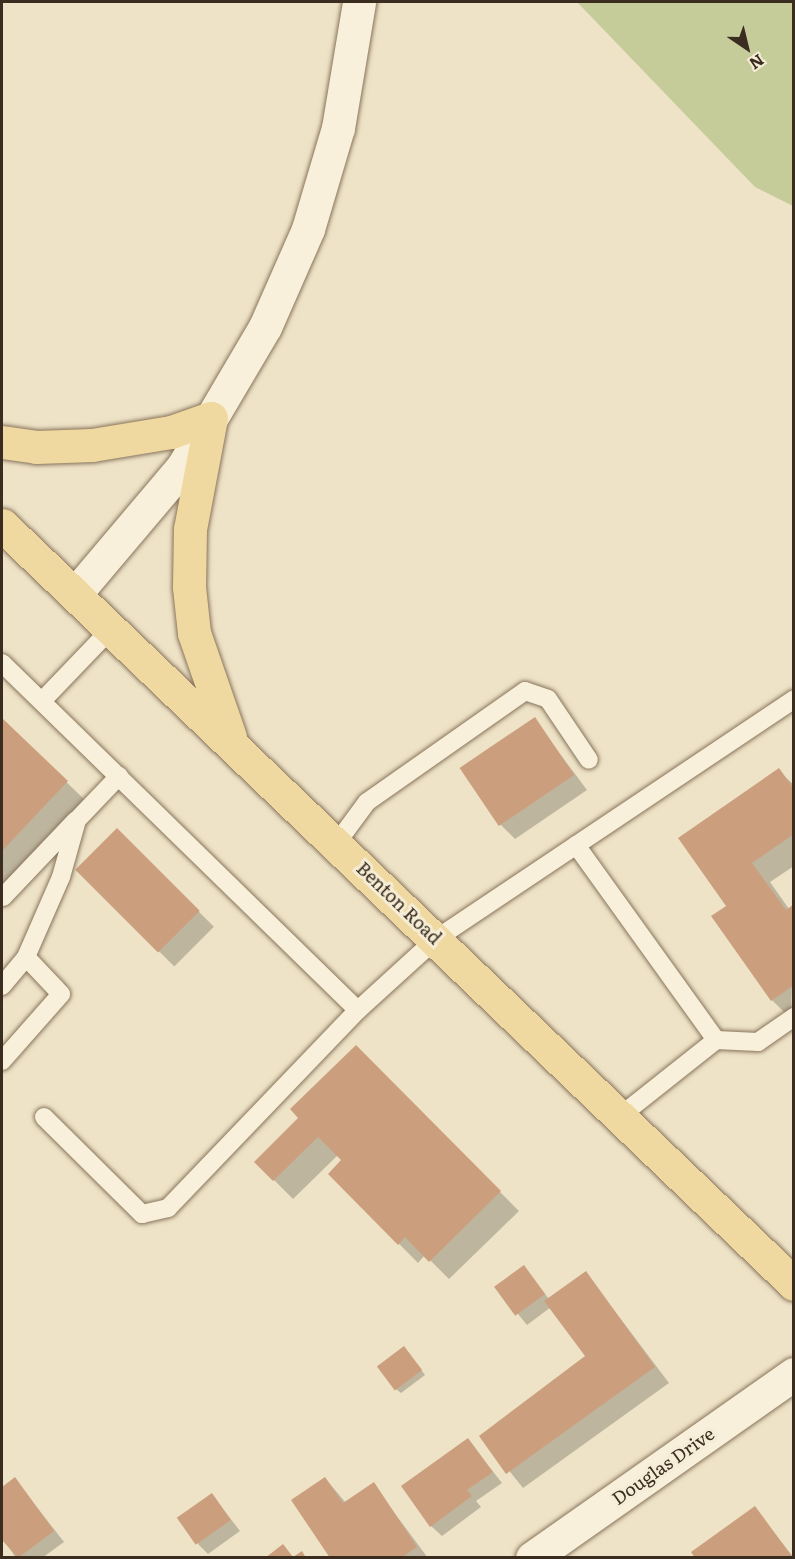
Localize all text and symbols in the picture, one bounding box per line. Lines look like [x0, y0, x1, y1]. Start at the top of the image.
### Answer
north arrow [717, 18, 777, 78]
text: N [745, 49, 770, 76]
street label: Benton Road [352, 857, 446, 949]
street label: Douglas Drive [608, 1423, 718, 1509]

